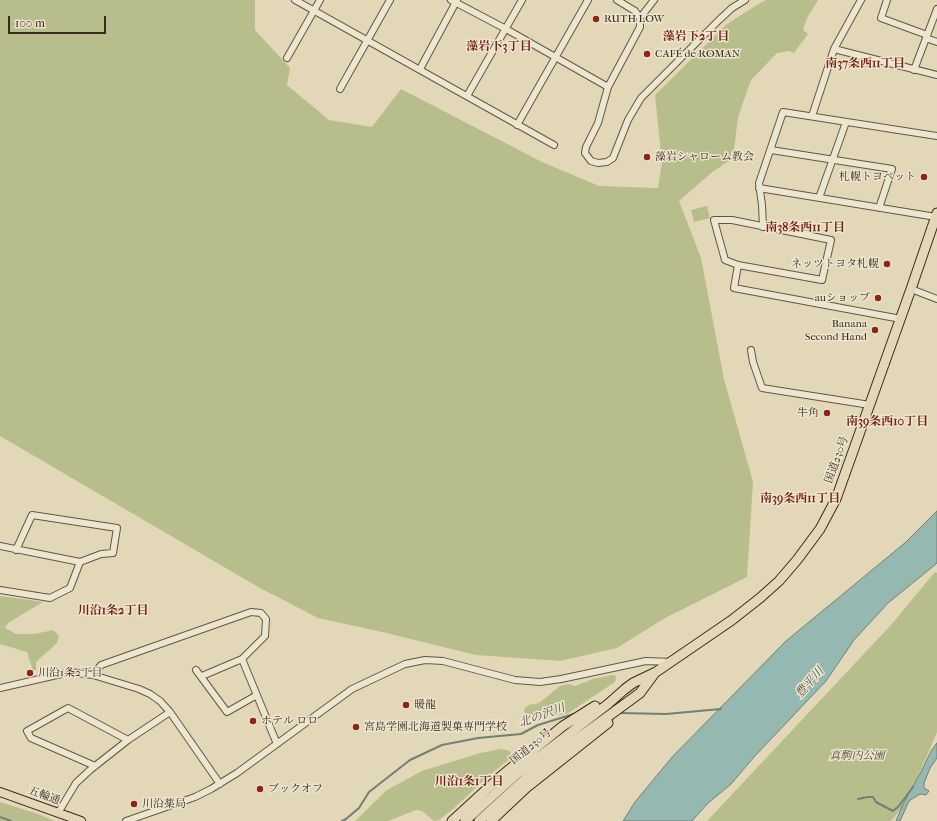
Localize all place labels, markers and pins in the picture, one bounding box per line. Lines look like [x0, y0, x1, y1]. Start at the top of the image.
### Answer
place label: RUTH LOW [604, 12, 664, 26]
marker: RUTH LOW [591, 14, 601, 24]
place label: CAFÉ de ROMAN [655, 47, 740, 61]
marker: CAFÉ de ROMAN [642, 49, 652, 59]
place label: 藻岩シャローム教会 [655, 150, 754, 164]
marker: 藻岩シャローム教会 [642, 152, 652, 162]
place label: 札幌トヨペット [839, 170, 916, 184]
marker: 札幌トヨペット [919, 172, 929, 182]
place label: ネッツトヨタ札幌 [791, 257, 879, 271]
marker: ネッツトヨタ札幌 [882, 259, 892, 269]
place label: auショップ [815, 291, 870, 305]
marker: auショップ [873, 293, 883, 303]
place label: Banana Second Hand [805, 317, 867, 343]
marker: Banana Second Hand [870, 325, 880, 335]
place label: 牛角 [797, 406, 819, 420]
marker: 牛角 [822, 408, 832, 418]
place label: 川沿1条2丁目 [38, 666, 103, 680]
marker: 川沿1条2丁目 [25, 668, 35, 678]
place label: 暖龍 [414, 698, 436, 712]
marker: 暖龍 [401, 700, 411, 710]
place label: ホテル ロロ [261, 714, 318, 728]
marker: ホテル ロロ [248, 716, 258, 726]
place label: 宮島学園北海道製菓専門学校 [364, 720, 507, 734]
marker: 宮島学園北海道製菓専門学校 [351, 722, 361, 732]
place label: ブックオフ [268, 782, 323, 796]
marker: ブックオフ [255, 784, 265, 794]
place label: 川沿薬局 [142, 797, 186, 811]
marker: 川沿薬局 [129, 799, 139, 809]

